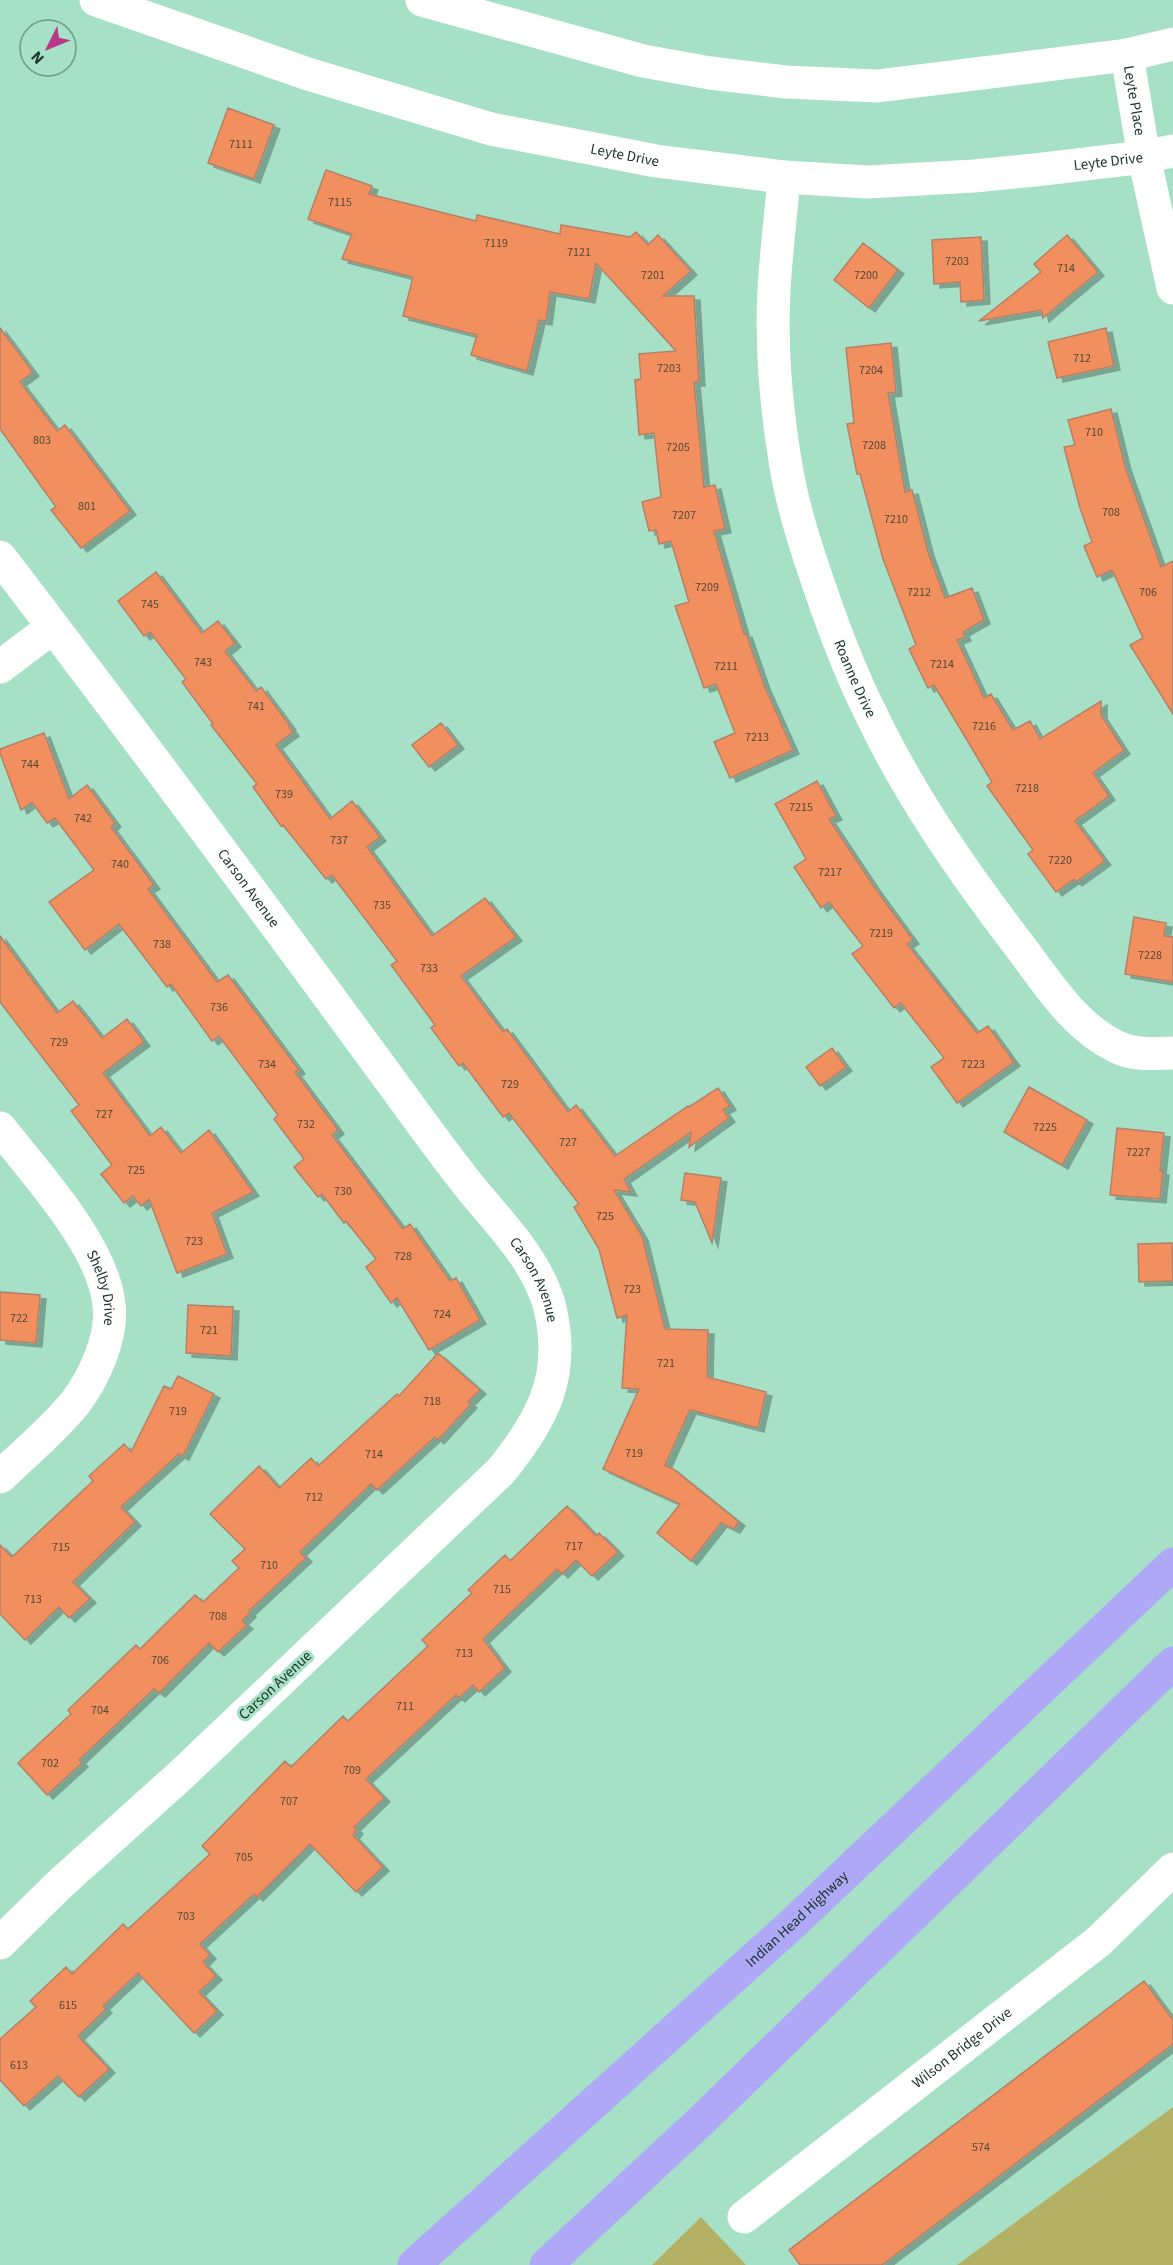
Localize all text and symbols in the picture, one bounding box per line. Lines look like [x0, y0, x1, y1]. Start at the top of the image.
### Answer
north arrow [18, 18, 78, 78]
text: N [26, 46, 49, 69]
street label: Leyte Place [1118, 64, 1150, 137]
house number: 7111 [229, 136, 253, 153]
street label: Leyte Drive [589, 139, 661, 172]
street label: Leyte Drive [1072, 147, 1144, 176]
house number: 7115 [328, 194, 352, 211]
house number: 7119 [484, 235, 508, 252]
house number: 7121 [567, 244, 591, 261]
house number: 7203 [945, 253, 969, 270]
house number: 714 [1057, 260, 1075, 277]
house number: 7201 [641, 267, 665, 284]
house number: 7200 [854, 267, 878, 284]
house number: 712 [1073, 350, 1091, 367]
house number: 7203 [657, 360, 681, 377]
house number: 7204 [859, 362, 883, 379]
house number: 710 [1085, 424, 1103, 441]
house number: 803 [33, 432, 51, 449]
house number: 7208 [862, 437, 886, 454]
house number: 7205 [666, 439, 690, 456]
house number: 801 [78, 498, 96, 515]
house number: 708 [1102, 504, 1120, 521]
house number: 7207 [672, 507, 696, 524]
house number: 7210 [884, 511, 908, 528]
house number: 7209 [695, 579, 719, 596]
house number: 7212 [907, 584, 931, 601]
house number: 706 [1139, 584, 1157, 601]
house number: 745 [141, 596, 159, 613]
street label: Roanne Drive [828, 636, 881, 721]
house number: 743 [194, 654, 212, 671]
house number: 7214 [930, 656, 954, 673]
house number: 7211 [714, 658, 738, 675]
house number: 741 [247, 698, 265, 715]
house number: 7216 [972, 718, 996, 735]
house number: 7213 [745, 729, 769, 746]
house number: 744 [21, 756, 39, 773]
house number: 7218 [1015, 780, 1039, 797]
house number: 739 [275, 786, 293, 803]
house number: 7215 [789, 799, 813, 816]
house number: 742 [74, 810, 92, 827]
house number: 737 [330, 832, 348, 849]
street label: Carson Avenue [212, 845, 285, 932]
house number: 7220 [1048, 852, 1072, 869]
house number: 740 [111, 856, 129, 873]
house number: 7217 [818, 864, 842, 881]
house number: 735 [373, 897, 391, 914]
house number: 7219 [869, 925, 893, 942]
house number: 738 [153, 936, 171, 953]
house number: 7228 [1138, 947, 1162, 964]
house number: 733 [420, 960, 438, 977]
house number: 736 [210, 999, 228, 1016]
house number: 729 [50, 1034, 68, 1051]
house number: 734 [258, 1056, 276, 1073]
house number: 7223 [961, 1056, 985, 1073]
house number: 729 [501, 1076, 519, 1093]
house number: 727 [95, 1106, 113, 1123]
house number: 732 [297, 1116, 315, 1133]
house number: 7225 [1033, 1119, 1057, 1136]
house number: 727 [559, 1134, 577, 1151]
house number: 7227 [1126, 1144, 1150, 1161]
house number: 725 [127, 1162, 145, 1179]
house number: 730 [334, 1183, 352, 1200]
house number: 725 [596, 1208, 614, 1225]
house number: 723 [185, 1233, 203, 1250]
street label: Carson Avenue [504, 1233, 563, 1324]
street label: Shelby Drive [81, 1246, 120, 1327]
house number: 728 [394, 1248, 412, 1265]
house number: 723 [623, 1281, 641, 1298]
house number: 724 [433, 1306, 451, 1323]
house number: 722 [10, 1310, 28, 1327]
house number: 721 [200, 1322, 218, 1339]
house number: 721 [657, 1355, 675, 1372]
house number: 718 [423, 1393, 441, 1410]
house number: 719 [169, 1403, 187, 1420]
house number: 719 [625, 1445, 643, 1462]
house number: 714 [365, 1446, 383, 1463]
house number: 712 [305, 1489, 323, 1506]
house number: 717 [565, 1538, 583, 1555]
house number: 715 [52, 1539, 70, 1556]
house number: 710 [260, 1557, 278, 1574]
house number: 715 [493, 1581, 511, 1598]
house number: 713 [24, 1591, 42, 1608]
house number: 708 [209, 1608, 227, 1625]
house number: 713 [455, 1645, 473, 1662]
street label: Carson Avenue [234, 1646, 317, 1725]
house number: 706 [151, 1652, 169, 1669]
house number: 711 [396, 1698, 414, 1715]
house number: 704 [91, 1702, 109, 1719]
house number: 702 [41, 1755, 59, 1772]
house number: 709 [343, 1762, 361, 1779]
house number: 707 [280, 1793, 298, 1810]
house number: 705 [235, 1849, 253, 1866]
street label: Indian Head Highway [741, 1866, 853, 1972]
house number: 703 [177, 1908, 195, 1925]
house number: 615 [59, 1997, 77, 2014]
street label: Wilson Bridge Drive [908, 2002, 1017, 2094]
house number: 613 [10, 2057, 28, 2074]
house number: 574 [972, 2139, 990, 2156]

